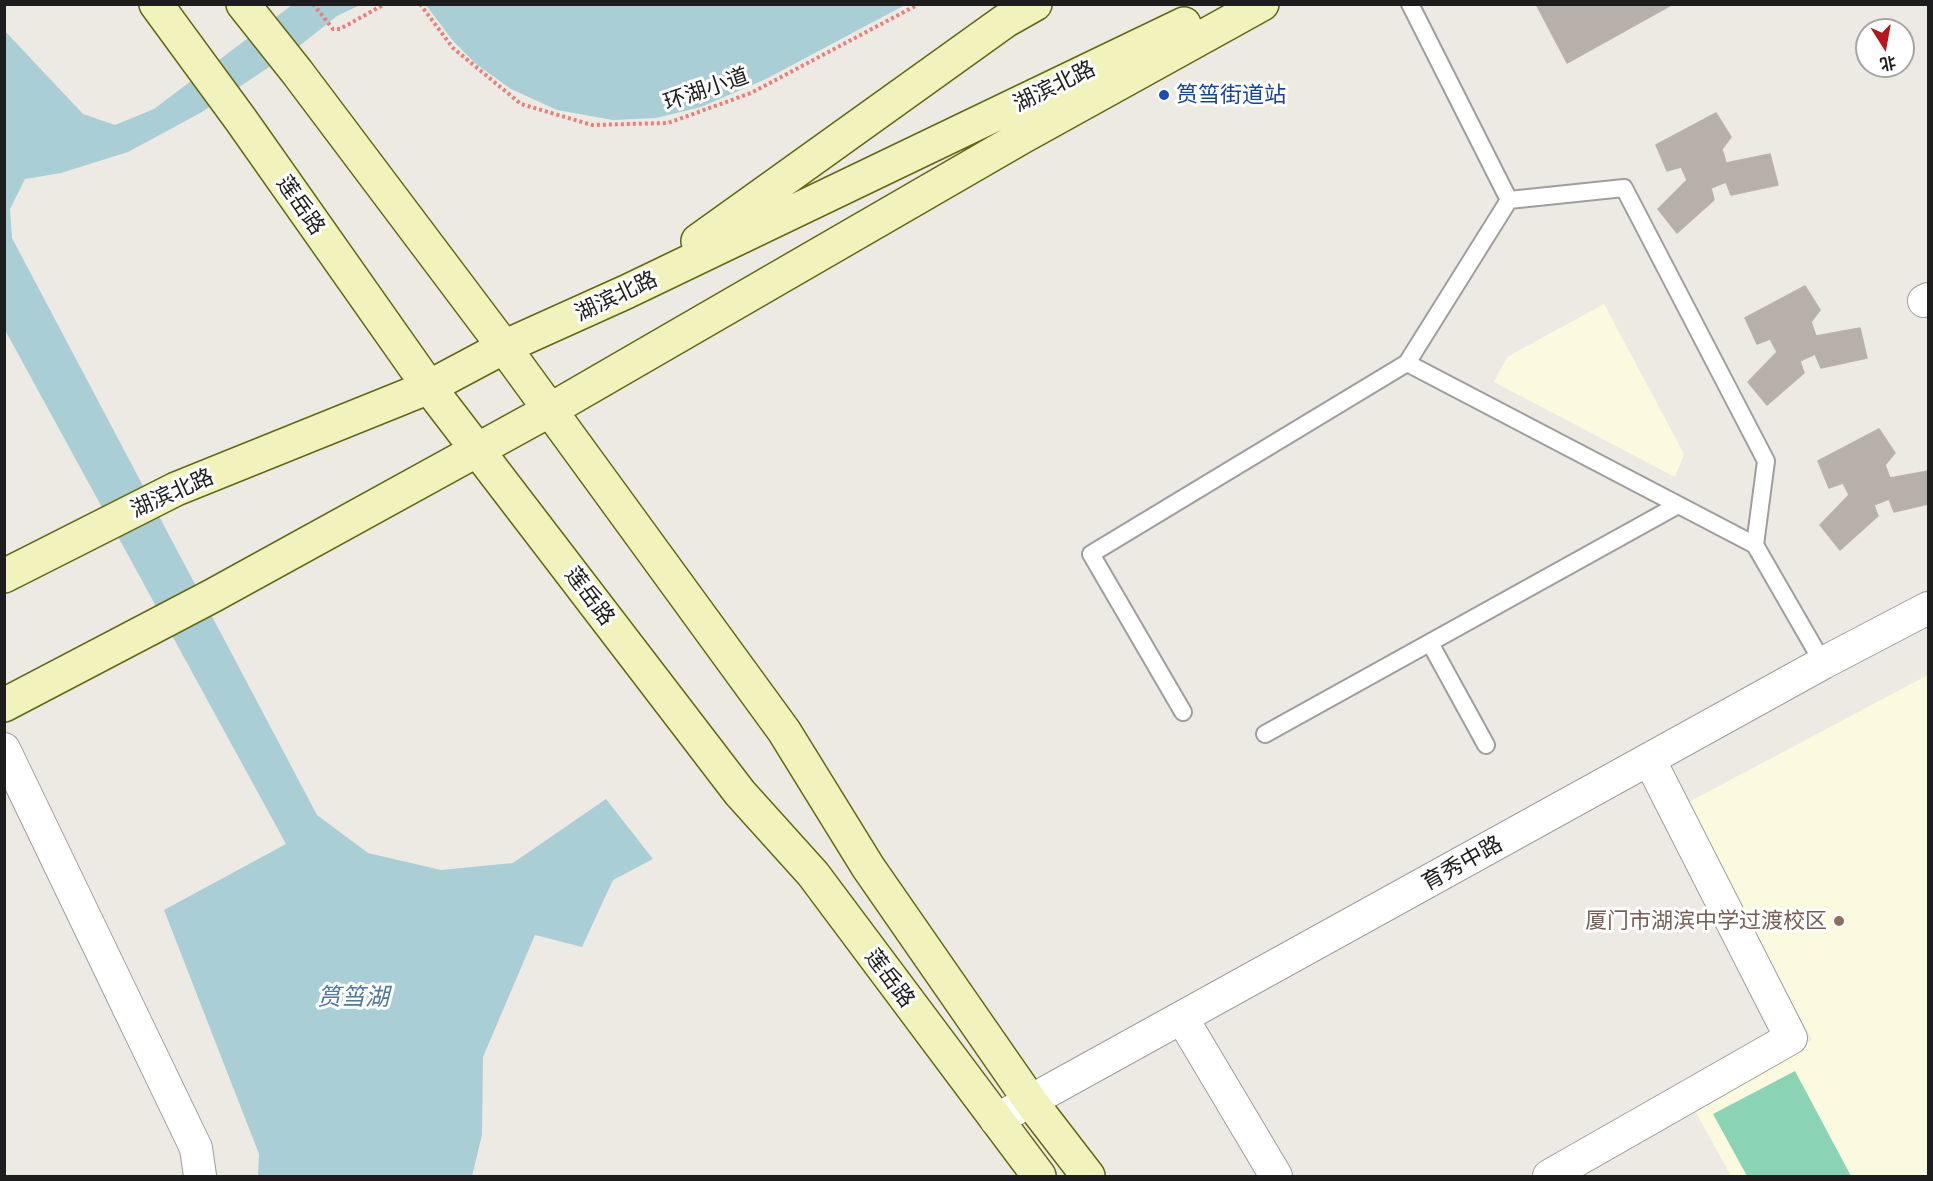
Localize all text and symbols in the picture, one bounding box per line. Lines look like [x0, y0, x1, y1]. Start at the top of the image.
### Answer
north arrow [1855, 18, 1915, 78]
text: 北 [1878, 53, 1898, 75]
street label: 湖滨北路 [1009, 55, 1099, 117]
street label: 环湖小道 [660, 62, 752, 116]
place label: 筼筜街道站 [1176, 82, 1286, 108]
marker: 筼筜街道站 [1157, 88, 1171, 102]
street label: 莲岳路 [271, 170, 331, 240]
street label: 湖滨北路 [571, 265, 661, 327]
street label: 湖滨北路 [126, 463, 218, 523]
street label: 莲岳路 [560, 562, 620, 630]
street label: 育秀中路 [1417, 830, 1507, 896]
place label: 厦门市湖滨中学过渡校区 [1585, 908, 1827, 934]
marker: 厦门市湖滨中学过渡校区 [1832, 914, 1846, 928]
street label: 莲岳路 [860, 944, 920, 1012]
water label: 筼筜湖 [317, 983, 389, 1011]

